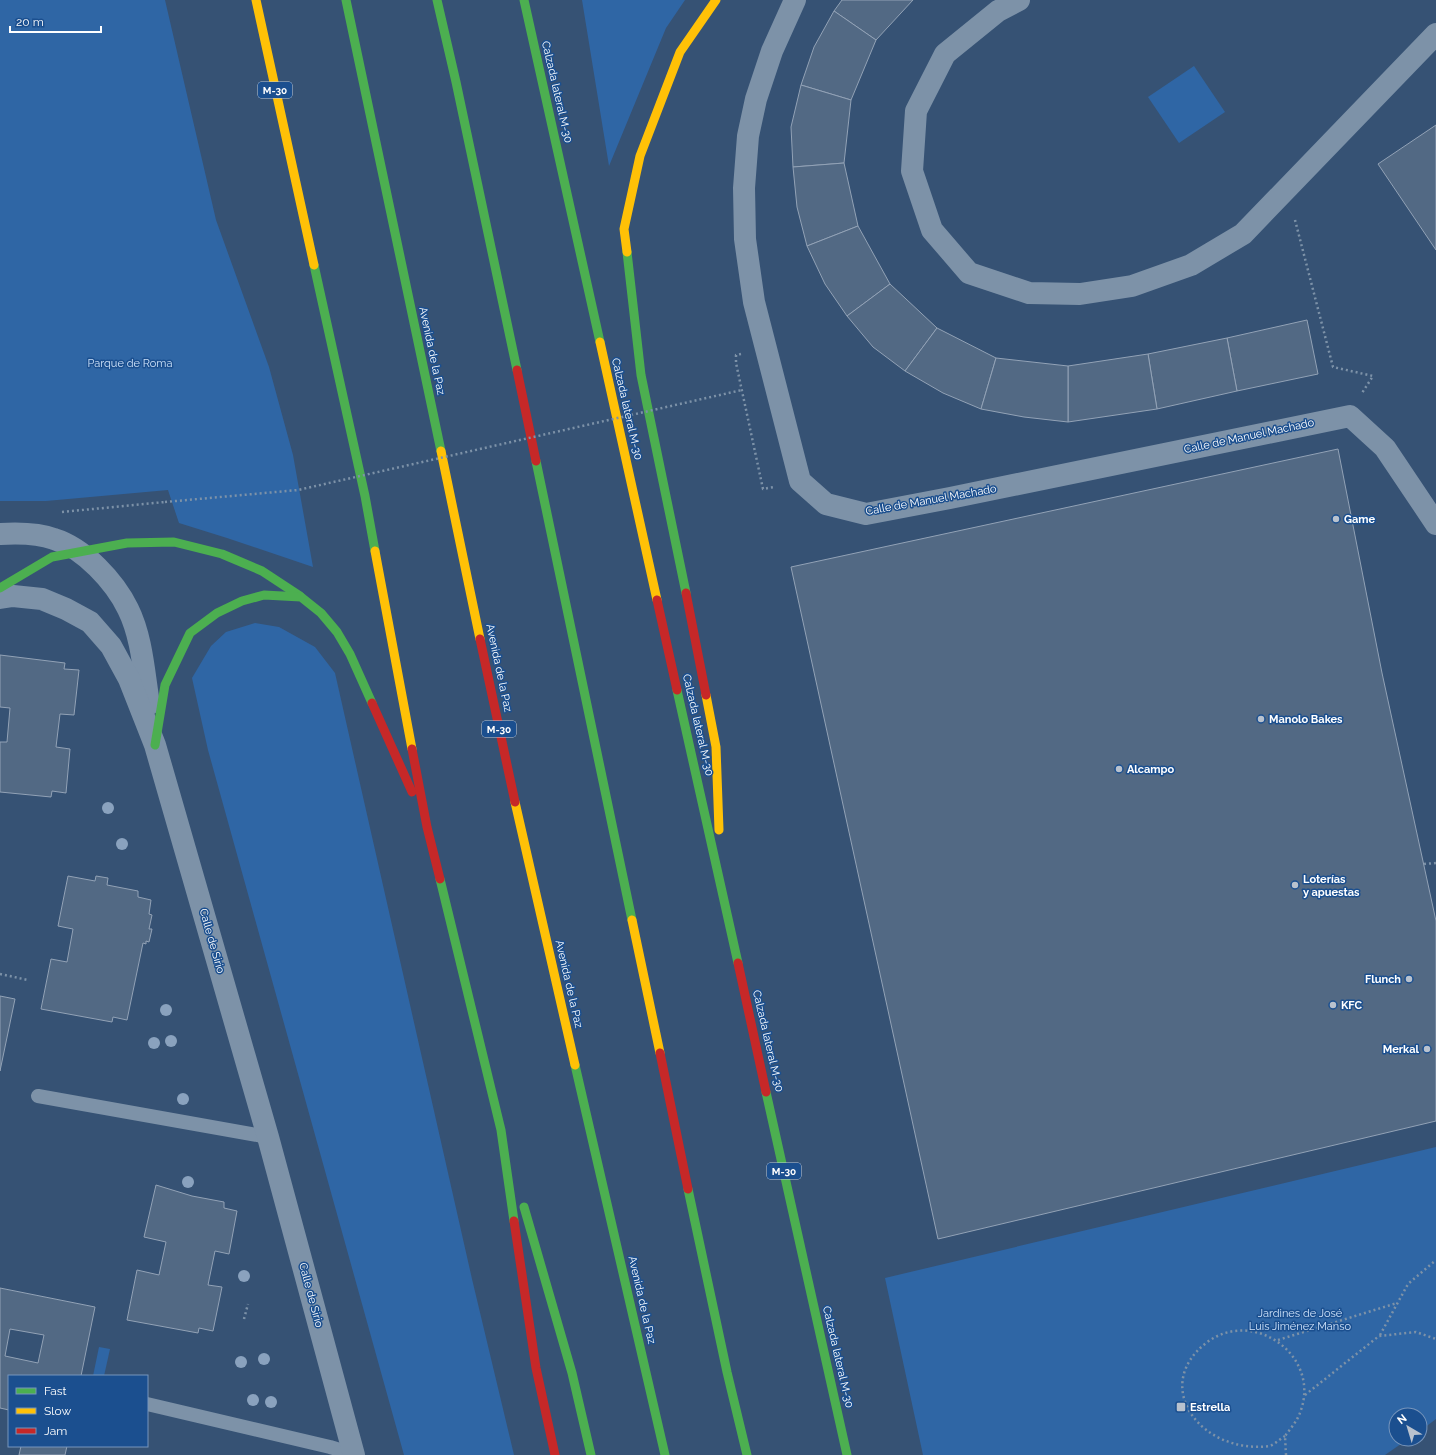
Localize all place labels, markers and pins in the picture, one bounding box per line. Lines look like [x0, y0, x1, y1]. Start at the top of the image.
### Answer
place label: Game [1344, 513, 1376, 526]
marker: Game [1331, 514, 1341, 524]
place label: Manolo Bakes [1269, 713, 1343, 726]
marker: Manolo Bakes [1256, 714, 1266, 724]
place label: Alcampo [1127, 763, 1175, 776]
marker: Alcampo [1114, 764, 1124, 774]
place label: Loterías y apuestas [1303, 873, 1360, 899]
marker: Loterías y apuestas [1290, 880, 1300, 890]
place label: Flunch [1365, 973, 1401, 986]
marker: Flunch [1404, 974, 1414, 984]
place label: KFC [1341, 999, 1363, 1012]
marker: KFC [1328, 1000, 1338, 1010]
place label: Merkal [1383, 1043, 1420, 1056]
marker: Merkal [1422, 1044, 1432, 1054]
marker: Estrella [1175, 1401, 1187, 1413]
place label: Estrella [1190, 1401, 1230, 1414]

